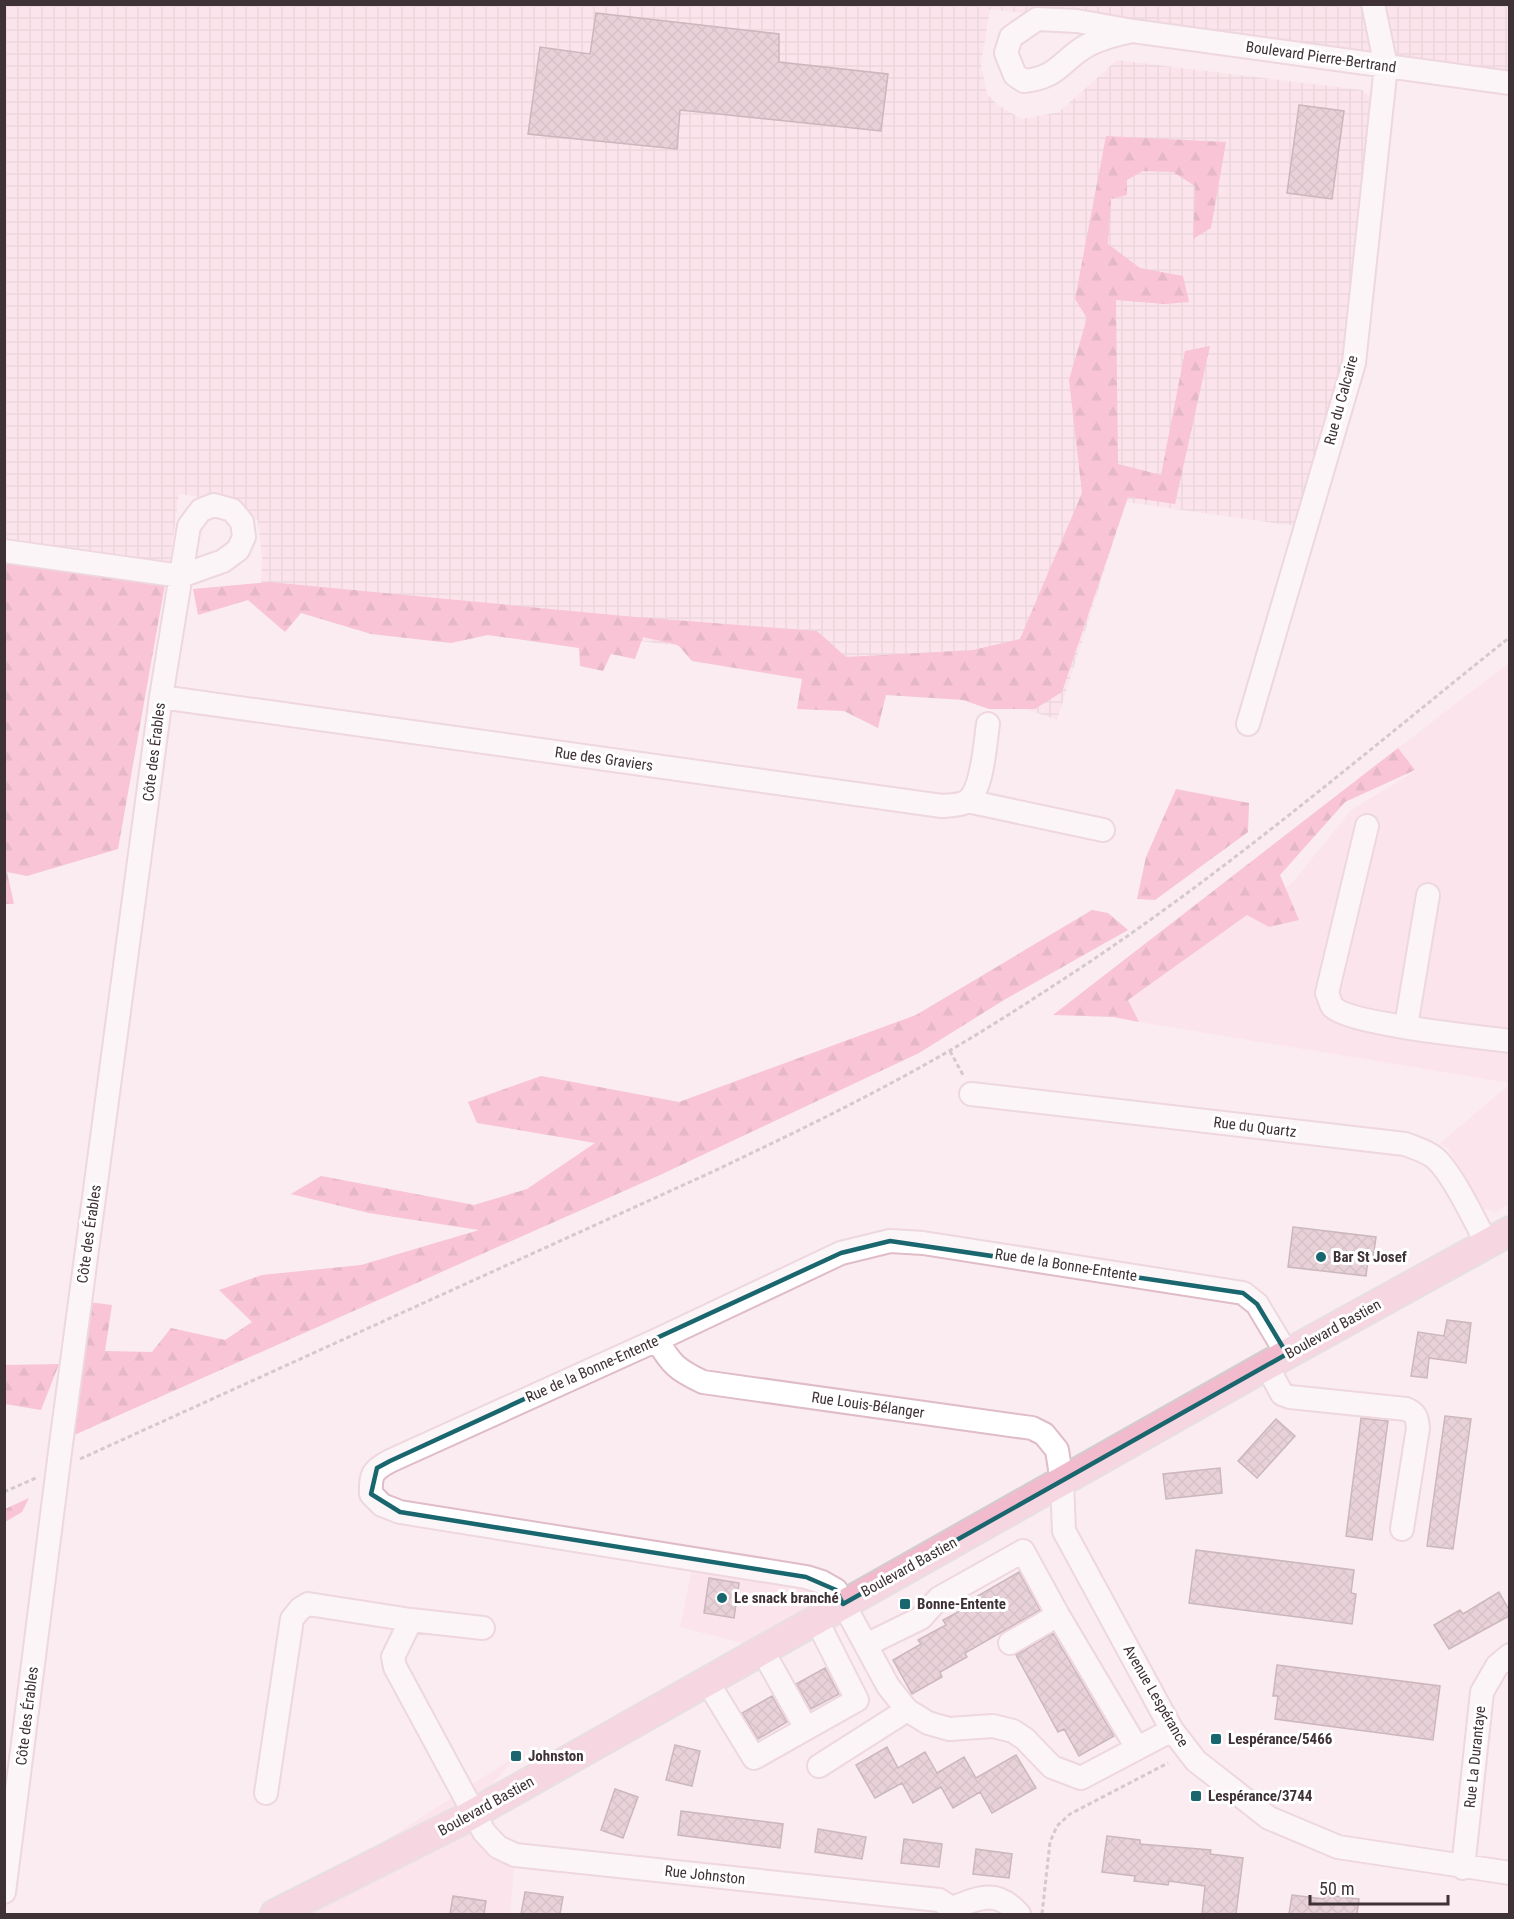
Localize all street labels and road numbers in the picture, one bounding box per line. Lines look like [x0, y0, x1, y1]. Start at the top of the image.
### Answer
street label: Boulevard Pierre-Bertrand [1245, 38, 1397, 76]
street label: Rue du Calcaire [1320, 353, 1362, 447]
street label: Côte des Érables [139, 701, 169, 802]
street label: Rue des Graviers [554, 743, 654, 775]
street label: Rue du Quartz [1213, 1113, 1297, 1141]
street label: Côte des Érables [73, 1183, 105, 1284]
street label: Rue de la Bonne-Entente [994, 1245, 1138, 1285]
street label: Boulevard Bastien [1282, 1295, 1384, 1363]
street label: Rue de la Bonne-Entente [523, 1332, 661, 1406]
street label: Rue Louis-Bélanger [810, 1388, 926, 1422]
street label: Boulevard Bastien [858, 1533, 960, 1601]
street label: Avenue Lespérance [1120, 1642, 1192, 1750]
street label: Côte des Érables [12, 1665, 42, 1766]
street label: Rue La Durantaye [1461, 1705, 1489, 1809]
street label: Boulevard Bastien [435, 1772, 537, 1840]
street label: Rue Johnston [664, 1862, 746, 1888]

